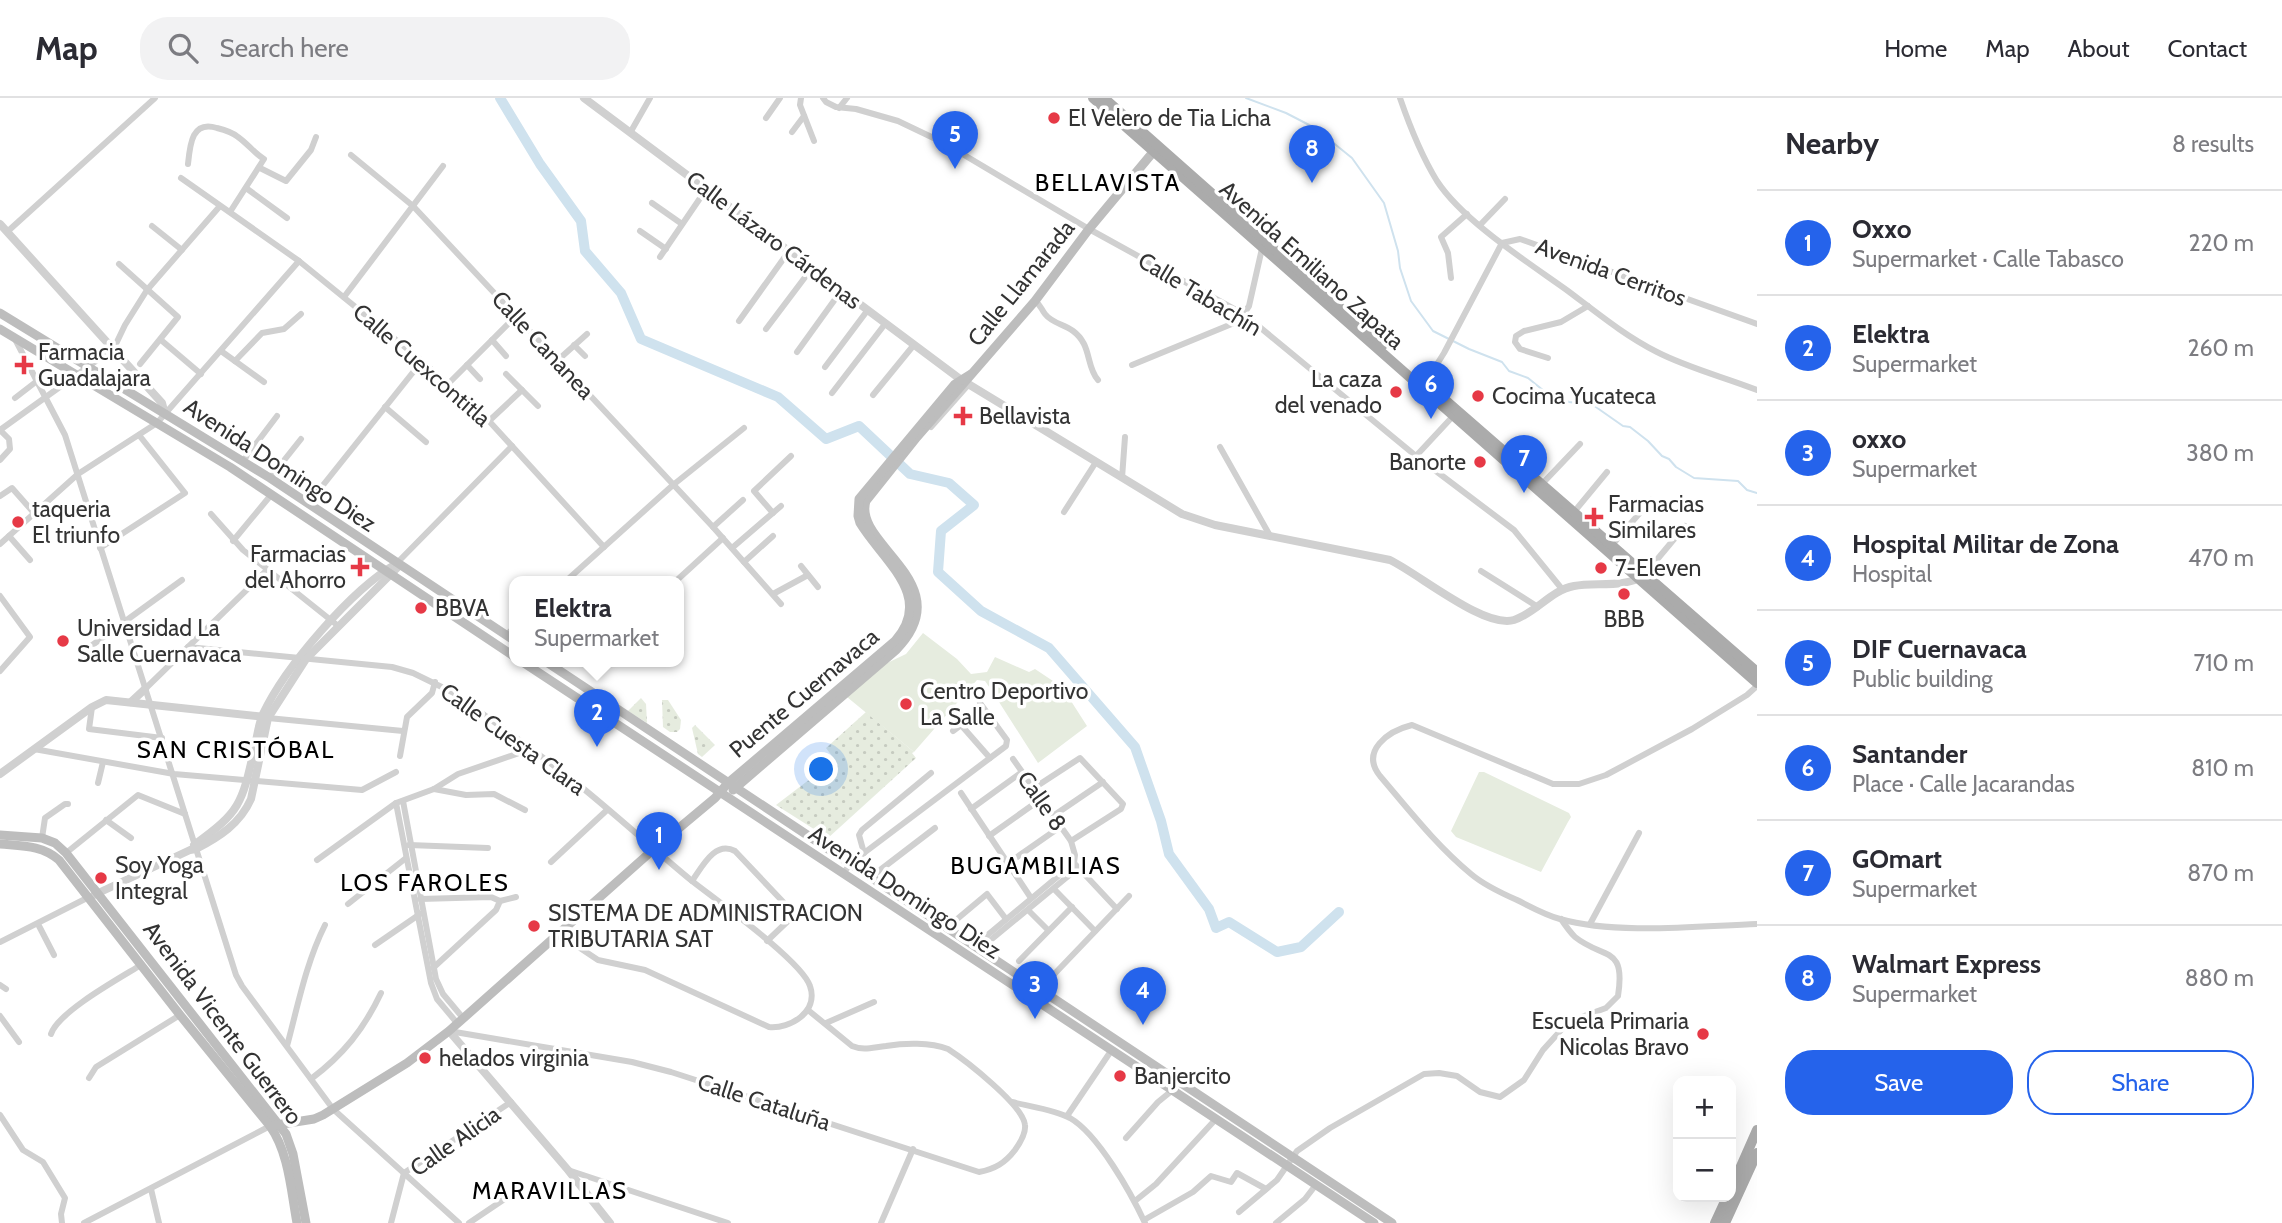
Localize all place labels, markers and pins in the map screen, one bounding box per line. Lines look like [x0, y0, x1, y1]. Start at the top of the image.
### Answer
place label: El Velero de Tia Licha [1068, 104, 1271, 132]
marker: El Velero de Tia Licha [1046, 110, 1062, 126]
pin: 5 [932, 111, 978, 169]
pin: 8 [1289, 125, 1335, 183]
place label: Farmacia Guadalajara [38, 338, 151, 392]
marker: Farmacia Guadalajara [16, 357, 32, 373]
pin: 6 [1408, 361, 1454, 419]
place label: La caza del venado [1275, 365, 1382, 419]
place label: Cocima Yucateca [1492, 382, 1656, 410]
marker: La caza del venado [1388, 384, 1404, 400]
marker: Cocima Yucateca [1470, 388, 1486, 404]
place label: Bellavista [979, 402, 1071, 430]
marker: Bellavista [953, 406, 973, 426]
pin: 7 [1501, 435, 1547, 493]
place label: Banorte [1389, 448, 1466, 476]
marker: Banorte [1472, 454, 1488, 470]
place label: Farmacias Similares [1608, 490, 1704, 544]
place label: taqueria El triunfo [32, 495, 120, 549]
marker: Farmacias Similares [1586, 509, 1602, 525]
marker: taqueria El triunfo [10, 514, 26, 530]
place label: Farmacias del Ahorro [245, 540, 346, 594]
place label: 7-Eleven [1615, 554, 1701, 582]
marker: Farmacias del Ahorro [352, 559, 368, 575]
marker: 7-Eleven [1593, 560, 1609, 576]
marker: BBB [1616, 586, 1632, 602]
place label: BBVA [435, 594, 489, 622]
marker: BBVA [413, 600, 429, 616]
place label: BBB [1603, 605, 1645, 633]
place label: Universidad La Salle Cuernavaca [77, 614, 241, 668]
marker: Universidad La Salle Cuernavaca [55, 633, 71, 649]
place label: Centro Deportivo La Salle [920, 677, 1088, 731]
pin: 2 [574, 689, 620, 747]
marker: Centro Deportivo La Salle [898, 696, 914, 712]
pin: 1 [636, 812, 682, 870]
place label: Soy Yoga Integral [115, 851, 204, 905]
marker: Soy Yoga Integral [93, 870, 109, 886]
place label: SISTEMA DE ADMINISTRACION TRIBUTARIA SAT [548, 899, 863, 953]
marker: SISTEMA DE ADMINISTRACION TRIBUTARIA SAT [526, 918, 542, 934]
pin: 3 [1012, 961, 1058, 1019]
pin: 4 [1120, 967, 1166, 1025]
place label: Escuela Primaria Nicolas Bravo [1531, 1007, 1689, 1061]
marker: Escuela Primaria Nicolas Bravo [1695, 1026, 1711, 1042]
place label: helados virginia [439, 1044, 589, 1072]
marker: helados virginia [417, 1050, 433, 1066]
place label: Banjercito [1134, 1062, 1231, 1090]
marker: Banjercito [1112, 1068, 1128, 1084]

